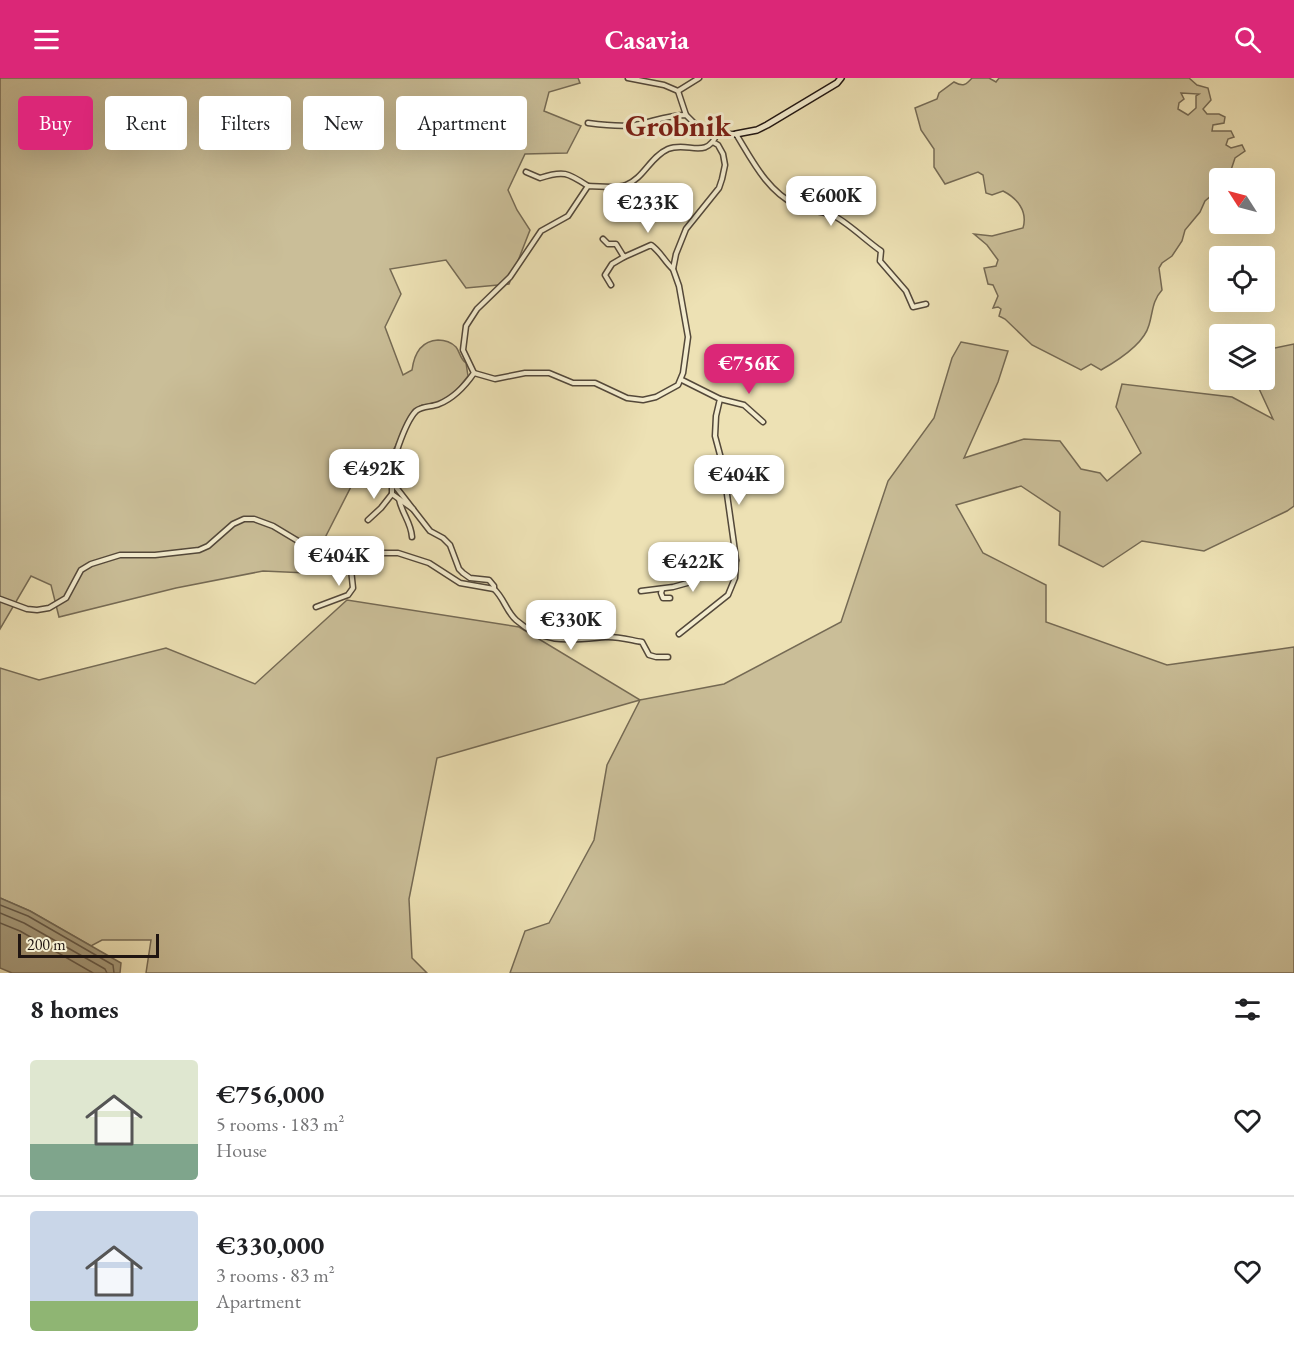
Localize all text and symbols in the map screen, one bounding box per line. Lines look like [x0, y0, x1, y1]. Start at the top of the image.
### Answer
text: Casavia [605, 22, 689, 57]
icon: menu [30, 23, 63, 56]
icon: search [1231, 23, 1264, 56]
chip: Buy [18, 96, 93, 150]
chip: Rent [105, 96, 187, 150]
chip: Filters [199, 96, 291, 150]
chip: New [303, 96, 384, 150]
chip: Apartment [396, 96, 527, 150]
district label: Grobnik [625, 106, 732, 145]
north arrow [1209, 168, 1275, 234]
map controls [1209, 168, 1275, 390]
pin: €600K [789, 176, 873, 227]
text: €600K [800, 182, 862, 208]
pin: €233K [606, 183, 690, 234]
text: €233K [617, 189, 679, 215]
button: locate [1209, 246, 1275, 312]
button: layers [1209, 324, 1275, 390]
pin: €756K [707, 344, 791, 395]
text: €756K [718, 350, 780, 376]
pin: €492K [332, 449, 416, 500]
text: €492K [343, 455, 405, 481]
pin: €404K [697, 455, 781, 506]
text: €404K [708, 461, 770, 487]
pin: €404K [297, 536, 381, 587]
text: €404K [308, 542, 370, 568]
pin: €422K [651, 542, 735, 593]
text: €422K [662, 548, 724, 574]
pin: €330K [529, 600, 613, 651]
text: €330K [540, 606, 602, 632]
scale bar [18, 931, 159, 958]
text: 200 m [27, 934, 66, 955]
text: 8 homes [30, 992, 119, 1026]
icon: filters [1231, 993, 1264, 1026]
text: €756,000 [216, 1077, 324, 1111]
icon: home [78, 1084, 150, 1156]
icon: heart [1231, 1104, 1264, 1137]
text: 5 rooms · 183 m² [216, 1111, 344, 1137]
text: House [216, 1137, 267, 1163]
text: €330,000 [216, 1228, 324, 1262]
icon: home [78, 1235, 150, 1307]
icon: heart [1231, 1255, 1264, 1288]
text: 3 rooms · 83 m² [216, 1262, 335, 1288]
text: Apartment [216, 1288, 301, 1314]

